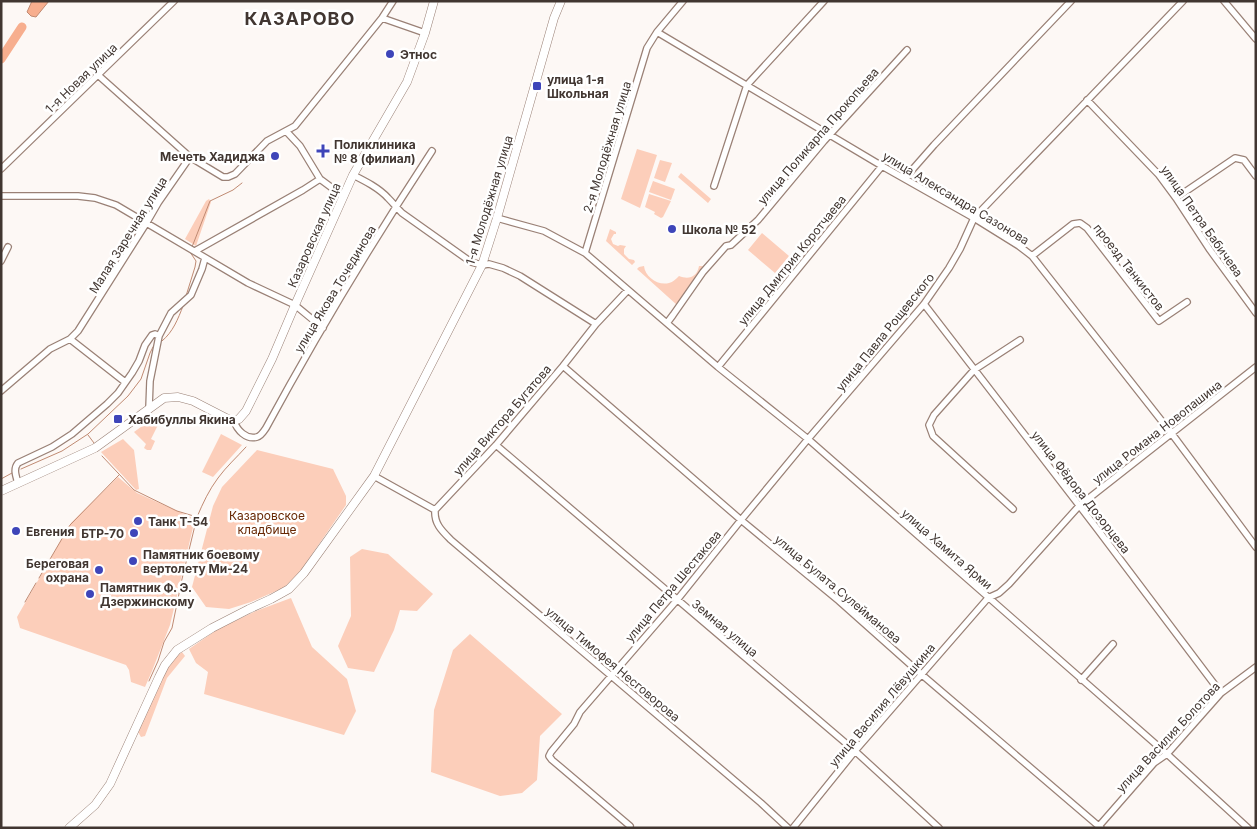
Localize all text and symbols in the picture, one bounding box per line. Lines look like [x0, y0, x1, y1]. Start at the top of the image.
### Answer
district label: КАЗАРОВО [245, 8, 355, 29]
street label: 1-я Новая улица [42, 40, 120, 116]
place label: Этнос [400, 47, 437, 62]
marker: Этнос [384, 48, 396, 60]
street label: улица Поликарпа Прокопьева [754, 64, 882, 208]
place label: улица 1-я Школьная [547, 72, 609, 101]
street label: 2-я Молодёжная улица [580, 79, 634, 215]
marker: улица 1-я Школьная [531, 80, 543, 92]
street label: 1-я Молодёжная улица [462, 133, 516, 267]
place label: Поликлиника № 8 (филиал) [334, 137, 416, 166]
marker: Поликлиника № 8 (филиал) [316, 144, 330, 158]
street label: улица Александра Сазонова [880, 148, 1032, 248]
place label: Мечеть Хадиджа [160, 149, 265, 164]
marker: Мечеть Хадиджа [269, 150, 281, 162]
street label: улица Петра Бабичева [1158, 162, 1246, 280]
street label: Малая Заречная улица [86, 174, 170, 296]
street label: Казаровская улица [284, 180, 344, 290]
street label: улица Дмитрия Коротчаева [735, 192, 849, 328]
street label: проезд Танкистов [1090, 221, 1168, 314]
place label: Школа № 52 [682, 222, 756, 237]
street label: улица Якова Точединова [291, 223, 379, 355]
marker: Школа № 52 [666, 223, 678, 235]
street label: улица Павла Рощевского [833, 270, 937, 394]
street label: улица Виктора Бугатова [450, 362, 554, 478]
street label: улица Романа Новопашина [1089, 377, 1225, 487]
place label: Хабибуллы Якина [128, 412, 236, 427]
marker: Хабибуллы Якина [112, 413, 124, 425]
street label: улица Фёдора Дозорцева [1028, 428, 1134, 556]
street label: улица Хамита Ярми [899, 506, 995, 592]
park label: Казаровское кладбище [229, 508, 305, 537]
place label: Танк Т-54 [148, 514, 208, 529]
marker: Танк Т-54 [132, 515, 144, 527]
place label: Евгения [26, 524, 74, 539]
marker: Евгения [10, 525, 22, 537]
place label: БТР-70 [81, 526, 124, 541]
marker: БТР-70 [128, 527, 140, 539]
street label: улица Петра Шестакова [622, 527, 724, 645]
street label: улица Булата Сулейманова [772, 532, 904, 646]
place label: Памятник боевому вертолету Ми-24 [143, 547, 260, 576]
marker: Памятник боевому вертолету Ми-24 [127, 555, 139, 567]
place label: Береговая охрана [26, 556, 89, 585]
marker: Береговая охрана [93, 564, 105, 576]
place label: Памятник Ф. Э. Дзержинскому [100, 580, 195, 609]
marker: Памятник Ф. Э. Дзержинскому [84, 588, 96, 600]
street label: Земная улица [689, 596, 761, 660]
street label: улица Тимофея Несговорова [543, 603, 683, 725]
street label: улица Василия Лёвушкина [826, 640, 938, 770]
street label: улица Василия Болотова [1113, 679, 1223, 795]

